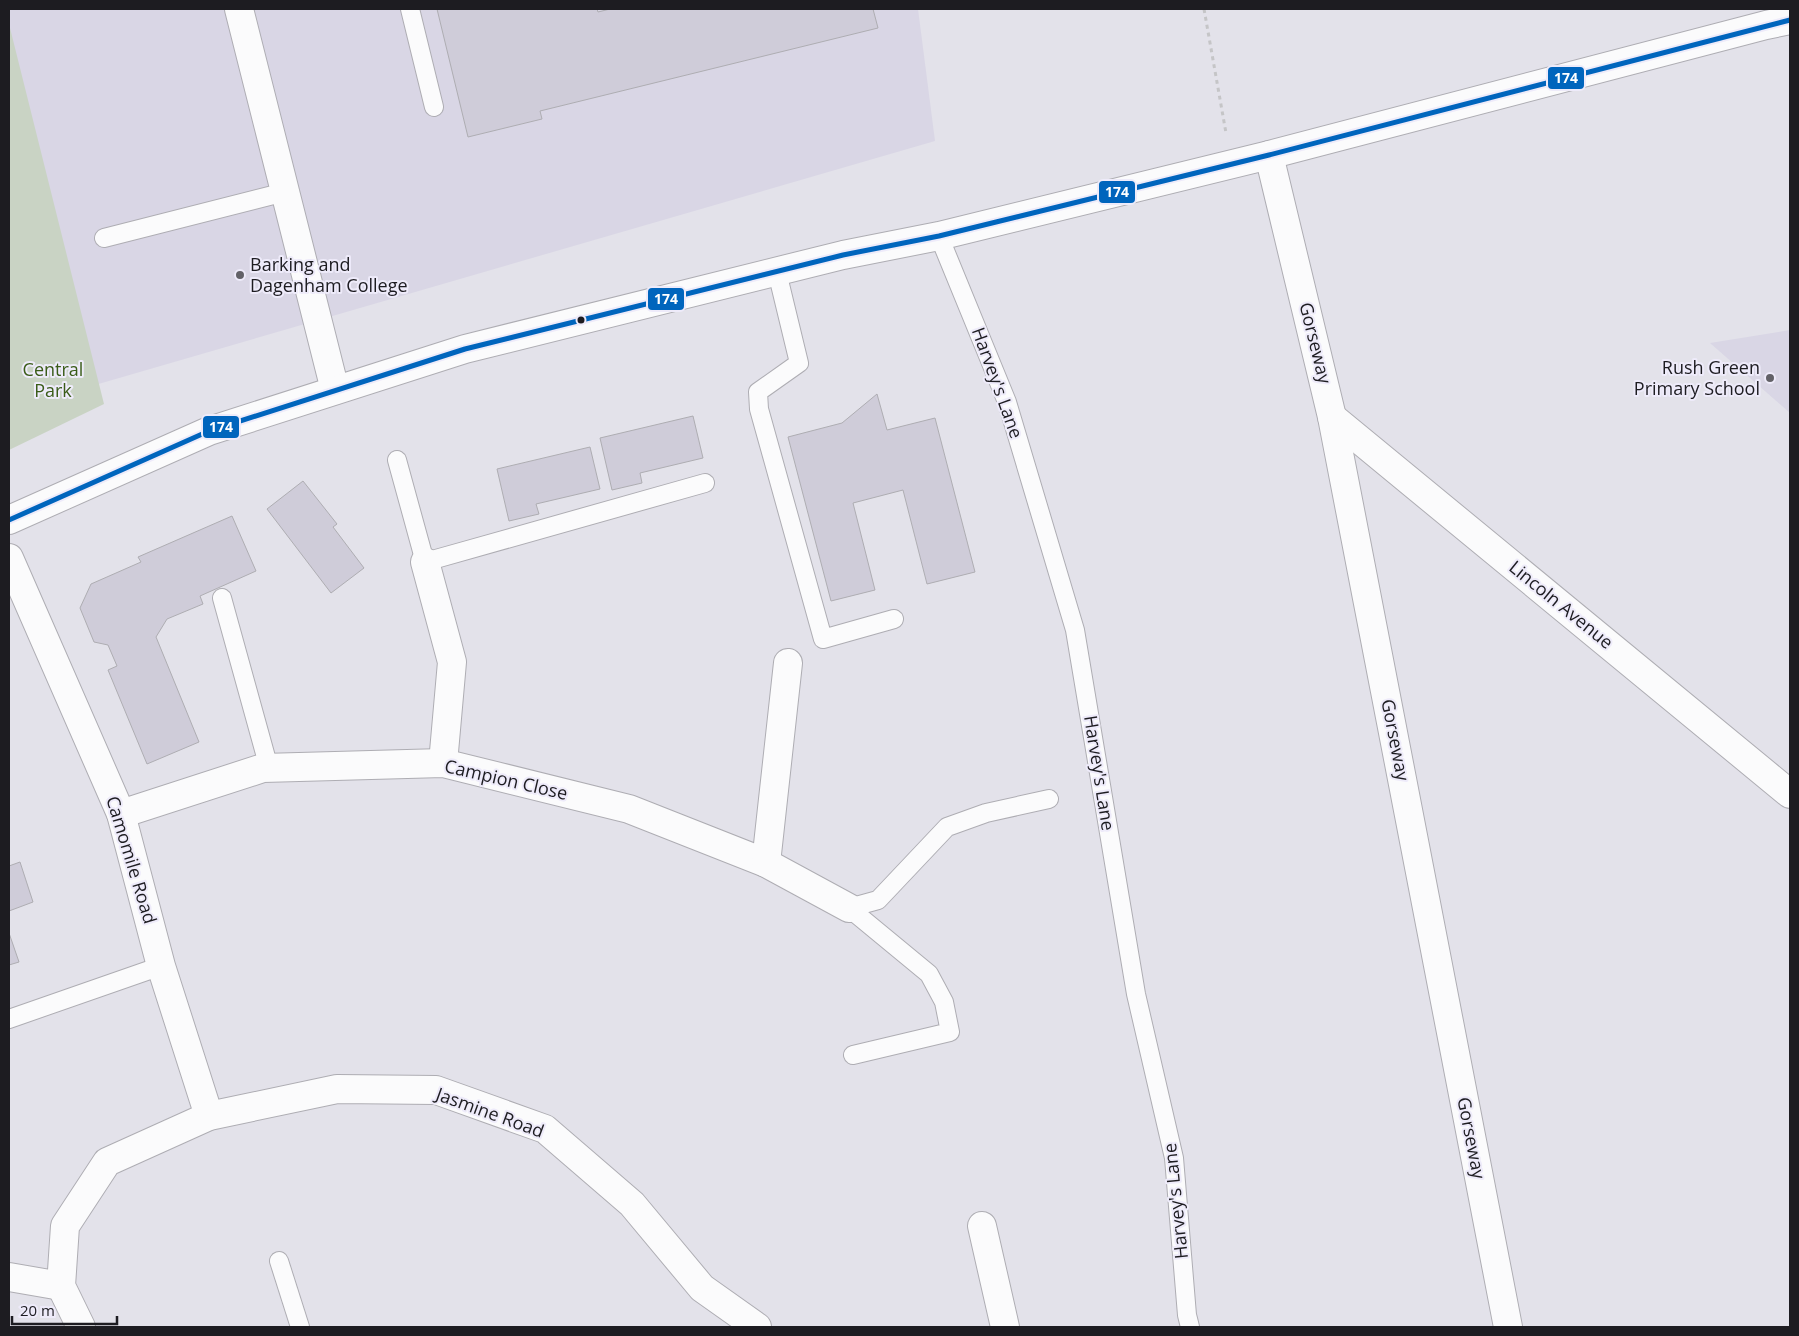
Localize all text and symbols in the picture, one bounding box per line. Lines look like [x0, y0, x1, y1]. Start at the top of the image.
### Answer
line badge: 174 [1547, 66, 1585, 90]
text: 174 [1554, 68, 1578, 87]
line badge: 174 [1098, 180, 1136, 204]
text: 174 [1105, 182, 1129, 201]
place label: Barking and Dagenham College [250, 252, 408, 297]
marker: Barking and Dagenham College [234, 269, 246, 281]
line badge: 174 [647, 287, 685, 311]
text: 174 [654, 289, 678, 308]
street label: Gorseway [1294, 300, 1338, 387]
unlabelled marker [576, 315, 586, 325]
street label: Harvey's Lane [967, 324, 1029, 441]
place label: Rush Green Primary School [1634, 355, 1760, 400]
park label: Central Park [23, 357, 83, 402]
marker: Rush Green Primary School [1764, 372, 1776, 384]
line badge: 174 [202, 415, 240, 439]
text: 174 [209, 417, 233, 436]
street label: Lincoln Avenue [1505, 555, 1619, 654]
street label: Gorseway [1376, 697, 1416, 784]
street label: Harvey's Lane [1079, 713, 1121, 832]
street label: Campion Close [442, 753, 570, 805]
street label: Camomile Road [101, 793, 163, 926]
street label: Jasmine Road [431, 1081, 548, 1143]
street label: Gorseway [1452, 1095, 1492, 1182]
street label: Harvey's Lane [1157, 1142, 1193, 1260]
scale bar [12, 1294, 118, 1326]
text: 20 m [20, 1300, 55, 1320]

